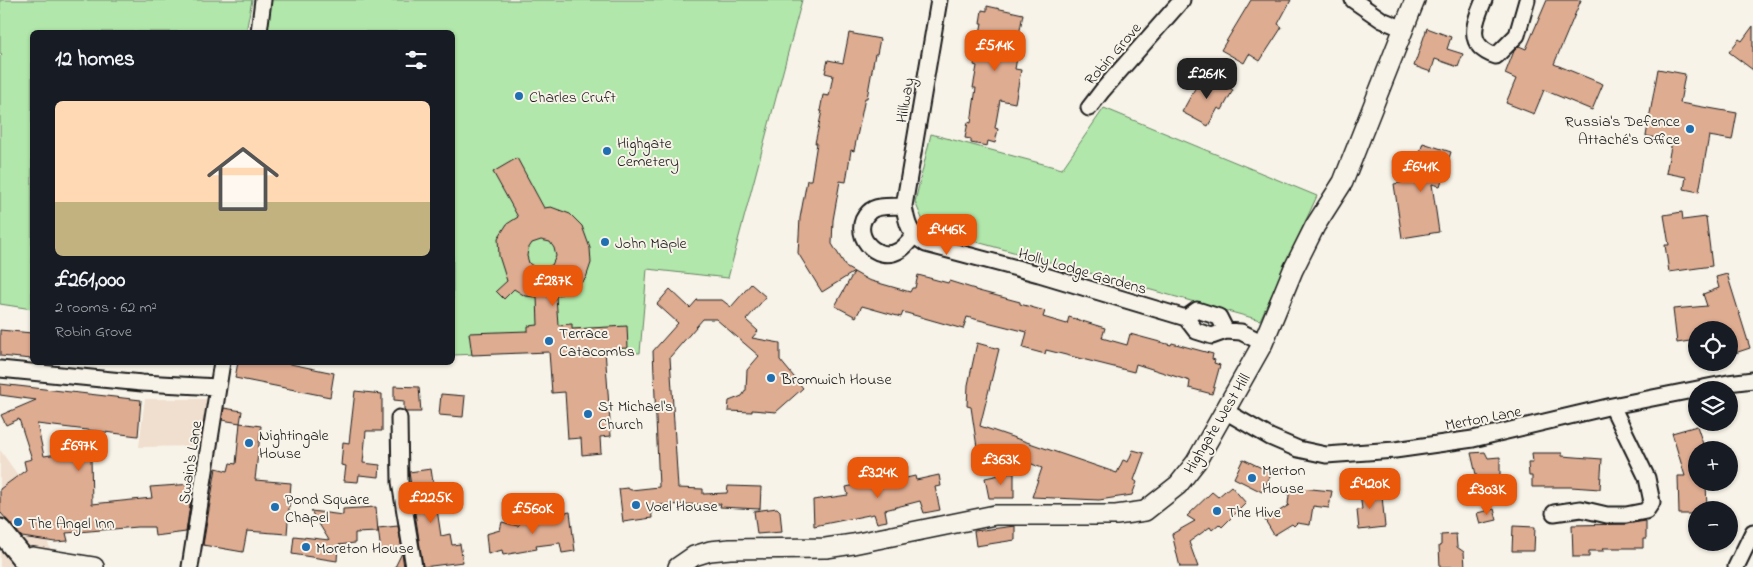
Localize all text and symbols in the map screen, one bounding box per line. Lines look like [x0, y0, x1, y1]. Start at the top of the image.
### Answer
street label: Robin Grove [1079, 17, 1148, 91]
pin: £514K [960, 30, 1030, 72]
text: £514K [976, 34, 1014, 58]
text: 12 homes [55, 45, 135, 75]
icon: filters [402, 46, 430, 74]
pin: £261K [1172, 58, 1242, 100]
text: £261K [1188, 62, 1226, 86]
street label: Hillway [890, 76, 922, 125]
place label: Charles Cruft [529, 86, 617, 110]
marker: Charles Cruft [513, 90, 525, 102]
place label: Russia's Defence Attaché's Office [1565, 110, 1681, 152]
marker: Russia's Defence Attaché's Office [1684, 123, 1696, 135]
place label: Highgate Cemetery [617, 132, 679, 174]
icon: home [198, 134, 288, 224]
marker: Highgate Cemetery [601, 145, 613, 157]
pin: £641K [1386, 150, 1456, 193]
text: £641K [1403, 155, 1439, 179]
pin: £446K [912, 214, 982, 256]
text: £446K [928, 218, 966, 242]
place label: John Maple [615, 232, 687, 256]
marker: John Maple [599, 236, 611, 248]
street label: Holly Lodge Gardens [1015, 242, 1150, 302]
pin: £287K [518, 264, 588, 307]
text: £261,000 [55, 266, 125, 296]
text: £287K [534, 269, 572, 293]
text: 2 rooms · 62 m² [55, 296, 157, 320]
text: Robin Grove [55, 320, 132, 344]
map controls [1688, 321, 1738, 551]
button: locate [1688, 321, 1738, 371]
place label: Terrace Catacombs [559, 322, 635, 364]
marker: Terrace Catacombs [543, 335, 555, 347]
place label: Bromwich House [780, 368, 892, 392]
street label: Highgate West Hill [1178, 369, 1257, 479]
marker: Bromwich House [765, 372, 777, 384]
button: layers [1688, 381, 1738, 431]
place label: St Michael's Church [598, 395, 673, 437]
street label: Merton Lane [1443, 400, 1524, 438]
marker: St Michael's Church [582, 408, 594, 420]
street label: Swain's Lane [173, 418, 209, 505]
place label: Nightingale House [259, 424, 330, 466]
pin: £697K [44, 430, 114, 472]
text: £697K [61, 434, 97, 458]
marker: Nightingale House [243, 437, 255, 449]
button: + [1688, 441, 1738, 491]
pin: £363K [966, 444, 1036, 486]
text: £363K [982, 448, 1020, 472]
pin: £324K [843, 456, 913, 499]
place label: Merton House [1262, 459, 1306, 501]
text: £324K [858, 461, 898, 485]
pin: £420K [1335, 468, 1405, 510]
marker: Merton House [1246, 472, 1258, 484]
text: £420K [1350, 472, 1390, 496]
pin: £303K [1452, 474, 1522, 516]
text: £303K [1468, 478, 1506, 502]
pin: £225K [396, 482, 466, 524]
text: £225K [410, 486, 452, 510]
place label: Pond Square Chapel [285, 488, 370, 530]
pin: £560K [498, 492, 568, 535]
place label: Voel House [645, 495, 719, 519]
text: £560K [513, 497, 553, 521]
marker: Voel House [630, 499, 642, 511]
marker: Pond Square Chapel [269, 501, 281, 513]
place label: The Hive [1227, 501, 1282, 525]
button: − [1688, 501, 1738, 551]
marker: The Hive [1211, 505, 1223, 517]
place label: The Angel Inn [28, 512, 114, 536]
marker: The Angel Inn [12, 516, 24, 528]
place label: Moreton House [316, 537, 415, 561]
marker: Moreton House [300, 541, 312, 553]

